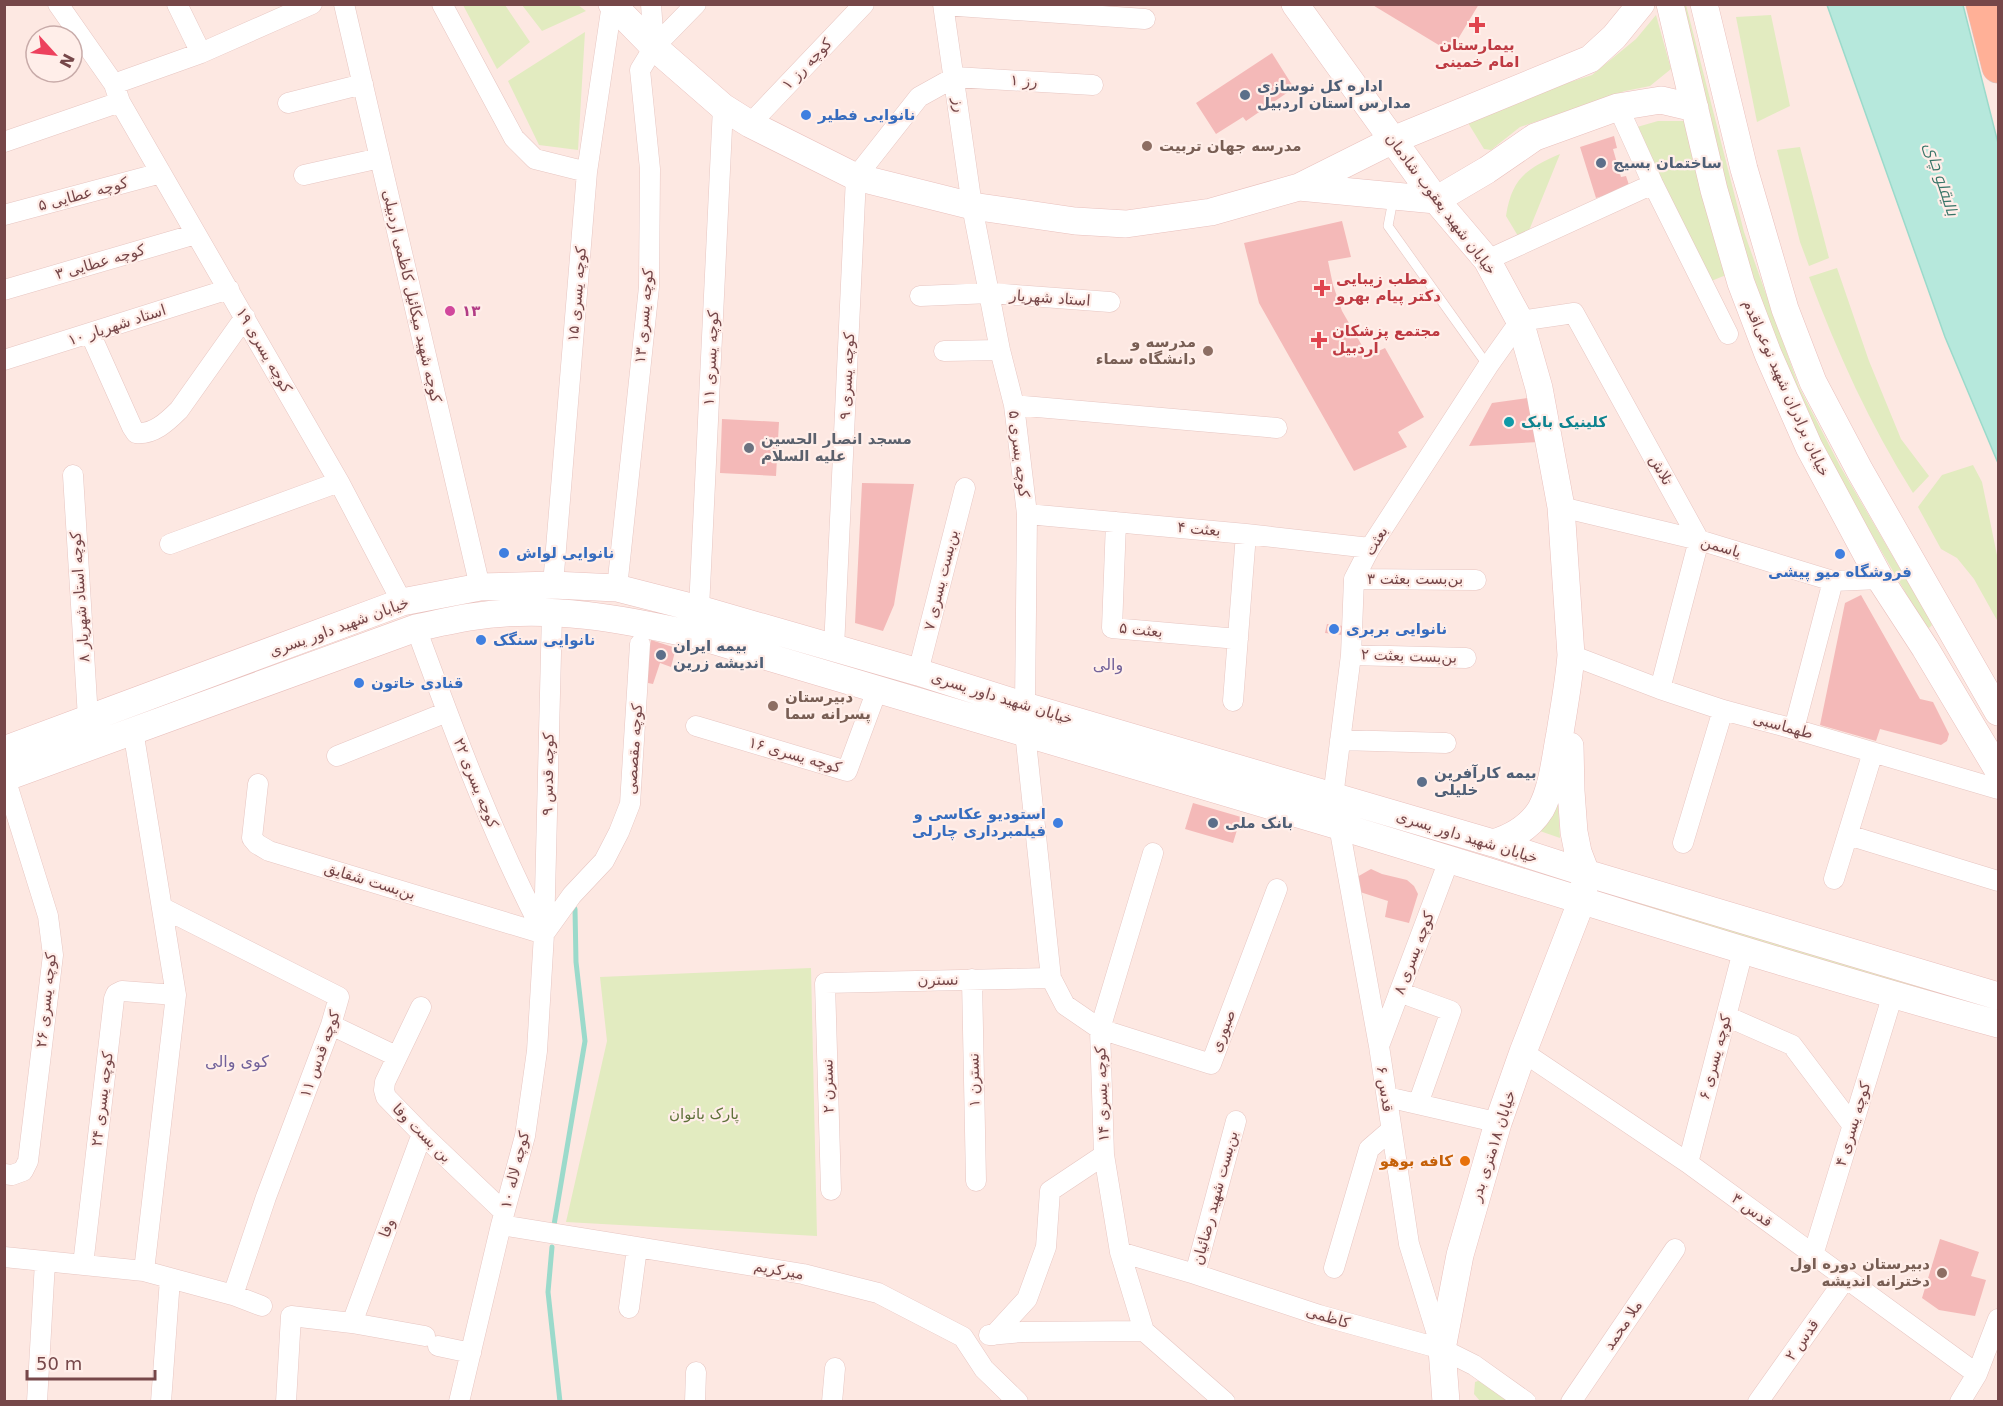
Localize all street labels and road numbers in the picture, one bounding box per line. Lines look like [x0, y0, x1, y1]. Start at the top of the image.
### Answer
street label: کوچه رز ۱ [778, 34, 836, 93]
street label: رز ۱ [1010, 71, 1038, 91]
street label: رز [949, 96, 969, 113]
street label: خیابان شهید یعقوب شادمان [1382, 130, 1500, 278]
street label: کوچه عطایی ۵ [36, 173, 131, 215]
street label: کوچه شهید میکائیل کاظمی اردبیلی [379, 188, 445, 405]
street label: کوچه عطایی ۳ [53, 240, 148, 283]
street label: کوچه یسری ۱۵ [564, 245, 590, 342]
street label: کوچه یسری ۱۳ [631, 267, 657, 364]
street label: استاد شهریار [1008, 286, 1091, 310]
street label: خیابان برادران شهید نوعی‌اقدم [1739, 297, 1833, 479]
street label: استاد شهریار ۱۰ [66, 301, 168, 349]
street label: کوچه یسری ۱۹ [232, 304, 296, 397]
street label: کوچه یسری ۱۱ [700, 309, 723, 406]
street label: کوچه یسری ۹ [836, 331, 858, 420]
street label: کوچه یسری ۵ [1005, 410, 1033, 499]
street label: تلاش [1646, 452, 1676, 488]
street label: بعثت ۴ [1177, 518, 1221, 540]
street label: بعثت [1360, 523, 1392, 559]
street label: بن‌بست یسری ۷ [920, 528, 962, 632]
street label: کوچه استاد شهریار ۸ [66, 530, 94, 663]
street label: یاسمن [1699, 532, 1743, 562]
street label: بن‌بست بعثت ۳ [1367, 570, 1463, 588]
street label: خیابان شهید داور یسری [267, 593, 411, 661]
street label: بعثت ۵ [1118, 619, 1164, 641]
street label: بن‌بست بعثت ۲ [1361, 645, 1457, 667]
street label: خیابان شهید داور یسری [929, 668, 1075, 728]
street label: کوچه مقصصی [622, 702, 646, 795]
street label: طهماسبی [1751, 709, 1815, 743]
street label: کوچه قدس ۹ [538, 731, 558, 816]
street label: کوچه یسری ۱۶ [747, 733, 844, 777]
street label: کوچه یسری ۲۲ [450, 735, 503, 831]
street label: خیابان شهید داور یسری [1394, 807, 1540, 867]
street label: بن‌بست شقایق [322, 859, 418, 903]
street label: کوچه یسری ۸ [1390, 908, 1438, 997]
street label: کوچه یسری ۲۶ [32, 951, 60, 1048]
street label: نسترن [917, 971, 959, 989]
street label: کوچه قدس ۱۱ [296, 1007, 344, 1100]
street label: صبوری [1207, 1007, 1239, 1055]
street label: کوچه یسری ۶ [1695, 1012, 1735, 1102]
street label: کوچه یسری ۱۴ [1091, 1045, 1113, 1142]
street label: کوچه یسری ۲۴ [87, 1050, 117, 1147]
street label: نسترن ۱ [965, 1053, 983, 1107]
street label: نسترن ۲ [819, 1059, 837, 1113]
street label: قدس ۶ [1373, 1065, 1397, 1113]
street label: کوچه یسری ۴ [1832, 1079, 1875, 1168]
street label: خیابان ۱۸متری بدر [1466, 1088, 1519, 1205]
street label: بن بست وفا [389, 1100, 455, 1166]
street label: کوچه لاله ۱۰ [497, 1129, 533, 1211]
street label: بن‌بست شهید رضائیان [1188, 1129, 1242, 1267]
street label: قدس ۳ [1728, 1189, 1776, 1231]
street label: وفا [375, 1216, 399, 1240]
street label: میرکریم [753, 1257, 805, 1283]
street label: ملا محمد [1600, 1297, 1646, 1353]
street label: کاظمی [1304, 1302, 1353, 1332]
street label: قدس ۲ [1781, 1316, 1823, 1364]

